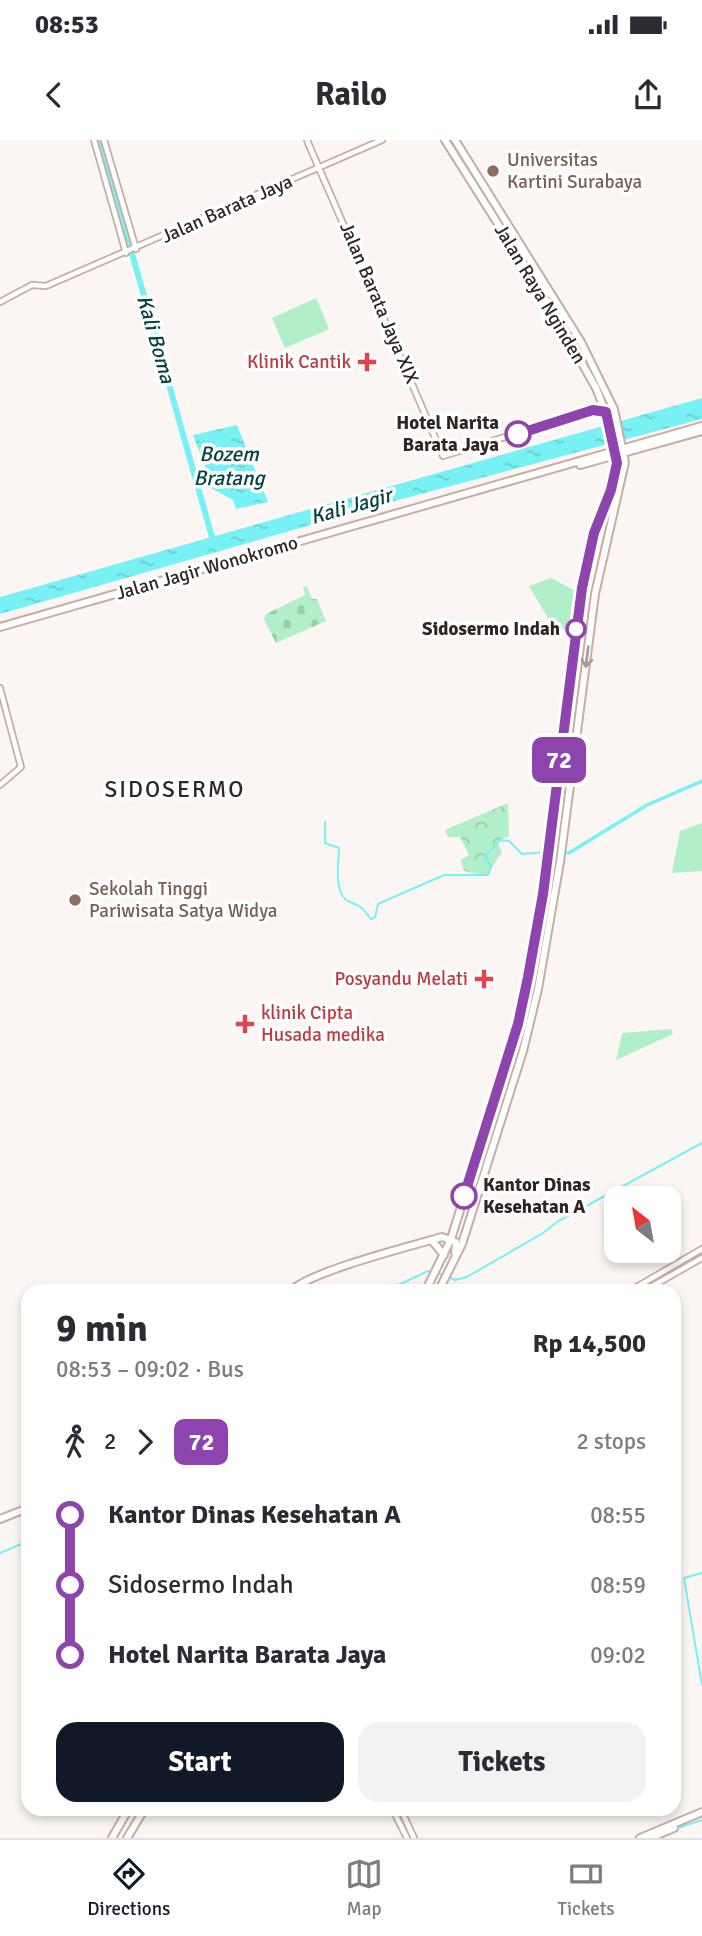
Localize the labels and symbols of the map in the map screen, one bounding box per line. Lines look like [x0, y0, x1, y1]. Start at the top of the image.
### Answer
place label: Universitas Kartini Surabaya [507, 148, 642, 194]
marker: Universitas Kartini Surabaya [485, 163, 501, 179]
street label: Jalan Barata Jaya [158, 169, 296, 249]
street label: Jalan Barata Jaya XIX [334, 219, 424, 387]
street label: Jalan Raya Nginden [489, 220, 591, 368]
water label: Kali Boma [131, 292, 181, 387]
place label: Klinik Cantik [247, 350, 351, 374]
marker: Klinik Cantik [357, 352, 377, 372]
place label: Hotel Narita Barata Jaya [396, 411, 499, 457]
marker: Hotel Narita Barata Jaya [505, 421, 531, 447]
water label: Bozem Bratang [194, 441, 266, 491]
water label: Kali Jagir [307, 481, 398, 530]
street label: Jalan Jagir Wonokromo [113, 531, 301, 605]
place label: Sidosermo Indah [422, 617, 560, 641]
marker: Sidosermo Indah [566, 619, 586, 639]
one-way arrow [580, 645, 593, 668]
line badge: 72 [528, 737, 590, 783]
district label: SIDOSERMO [105, 775, 245, 804]
place label: Sekolah Tinggi Pariwisata Satya Widya [89, 877, 277, 923]
marker: Sekolah Tinggi Pariwisata Satya Widya [67, 892, 83, 908]
place label: Posyandu Melati [334, 967, 468, 991]
marker: Posyandu Melati [474, 969, 494, 989]
place label: klinik Cipta Husada medika [261, 1001, 385, 1047]
marker: klinik Cipta Husada medika [235, 1014, 255, 1034]
place label: Kantor Dinas Kesehatan A [483, 1173, 590, 1219]
marker: Kantor Dinas Kesehatan A [451, 1183, 477, 1209]
north arrow [604, 1186, 681, 1264]

